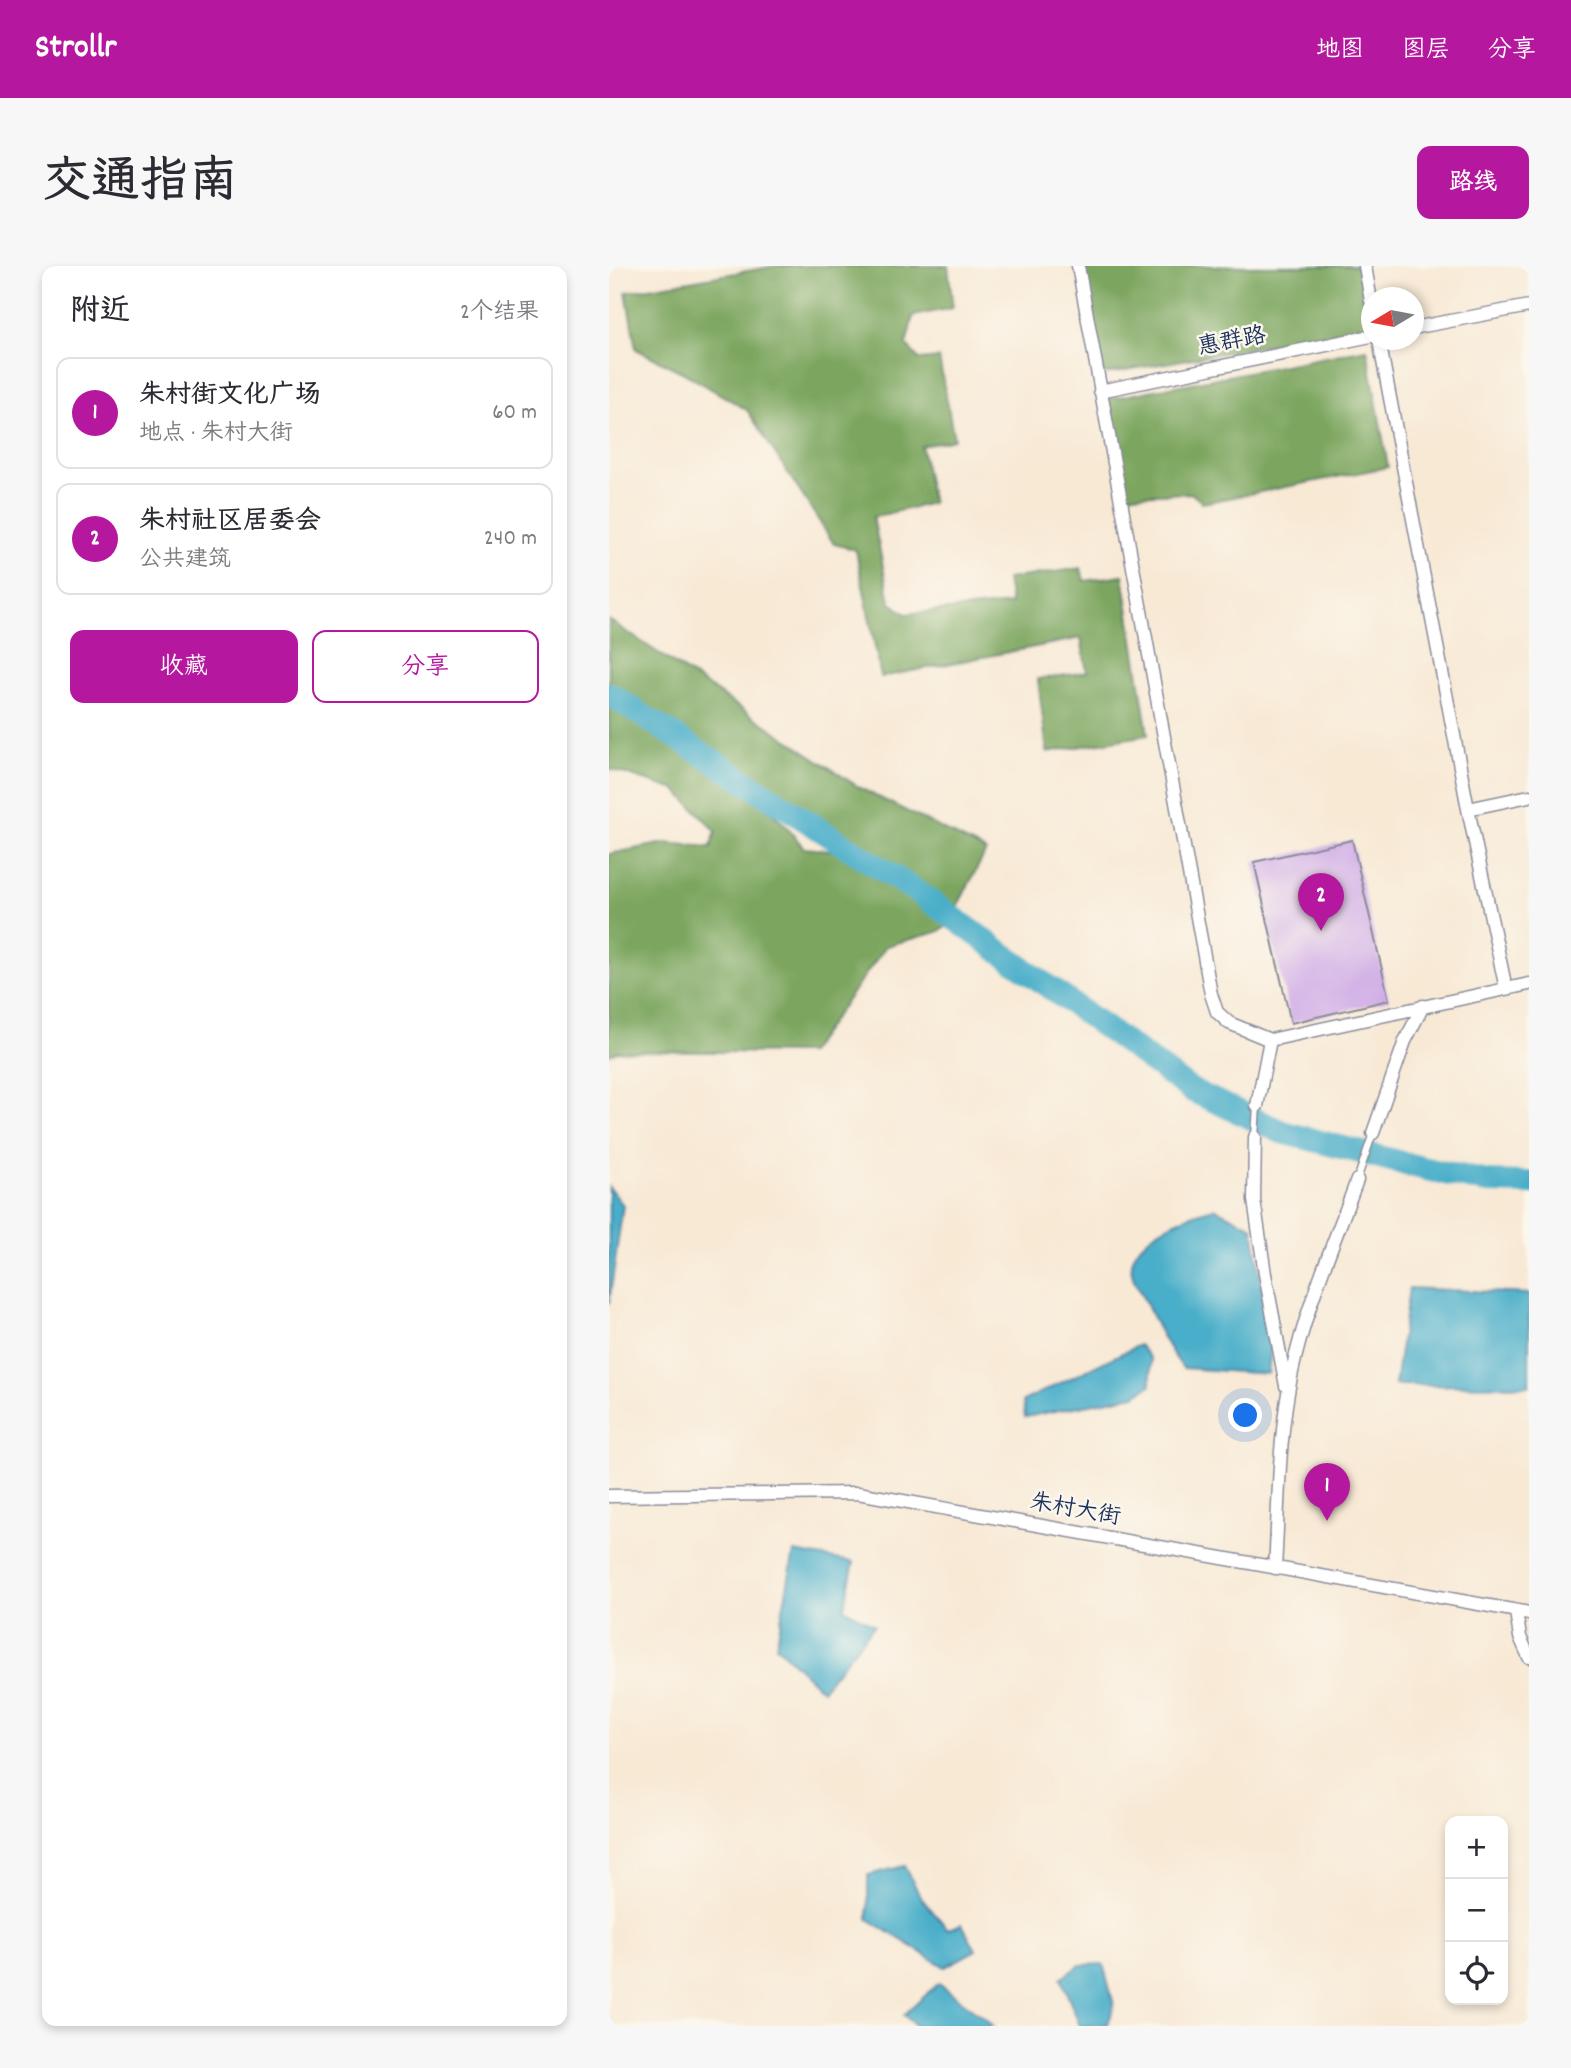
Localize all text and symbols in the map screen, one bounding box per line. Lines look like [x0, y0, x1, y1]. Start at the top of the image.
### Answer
text: Strollr [35, 26, 117, 73]
text: 地图 [1316, 34, 1364, 68]
text: 图层 [1402, 34, 1450, 68]
text: 分享 [1488, 34, 1536, 68]
button: 路线 [1417, 146, 1529, 219]
text: 交通指南 [42, 150, 238, 220]
north arrow [1361, 287, 1424, 350]
text: 附近 [70, 292, 130, 335]
text: 2个结果 [460, 297, 539, 330]
street label: 惠群路 [1195, 320, 1269, 366]
text: 朱村街文化广场 [139, 378, 321, 415]
text: 1 [92, 397, 98, 430]
text: 60 m [492, 397, 537, 430]
text: 地点 · 朱村大街 [139, 418, 293, 451]
text: 朱村社区居委会 [139, 504, 321, 541]
text: 2 [90, 523, 100, 556]
text: 240 m [484, 523, 537, 556]
text: 公共建筑 [139, 544, 231, 577]
button: 收藏 [70, 630, 298, 703]
button: 分享 [312, 630, 539, 703]
pin: 2 [1298, 873, 1344, 931]
your location [1228, 1398, 1262, 1432]
pin: 1 [1304, 1463, 1350, 1521]
street label: 朱村大街 [1027, 1487, 1123, 1535]
map controls [1445, 1816, 1508, 2005]
button: + [1445, 1816, 1508, 1879]
button: − [1445, 1879, 1508, 1942]
button: locate [1445, 1942, 1508, 2005]

